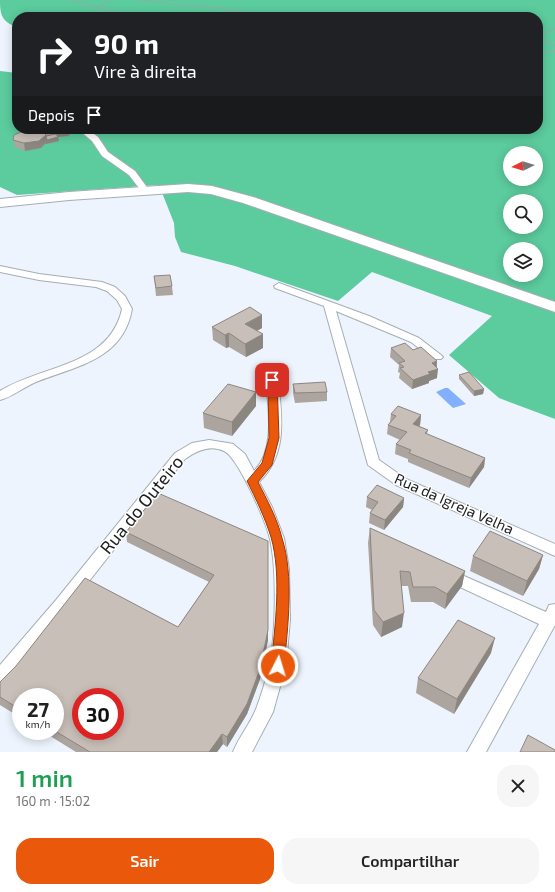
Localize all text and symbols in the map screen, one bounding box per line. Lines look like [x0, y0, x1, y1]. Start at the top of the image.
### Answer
text: 90 m [94, 26, 159, 60]
icon: right [28, 28, 80, 80]
text: Vire à direita [94, 60, 197, 82]
icon: arrive [83, 104, 105, 126]
text: Depois [28, 106, 75, 124]
north arrow [503, 146, 543, 186]
map controls [503, 146, 543, 282]
button: search [503, 194, 543, 234]
button: layers [503, 242, 543, 282]
pin [255, 363, 289, 397]
icon: arrive [261, 369, 283, 391]
street label: Rua do Outeiro [95, 451, 188, 558]
street label: Rua da Igreja Velha [392, 469, 517, 538]
position arrow [257, 645, 299, 687]
speed limit sign: 30 [72, 688, 124, 740]
text: 27 [27, 697, 49, 721]
text: km/h [26, 718, 50, 730]
text: 1 min [16, 763, 73, 792]
button: close [497, 765, 539, 807]
text: 160 m · 15:02 [16, 793, 90, 809]
button: Sair [16, 838, 274, 884]
button: Compartilhar [282, 838, 539, 884]

